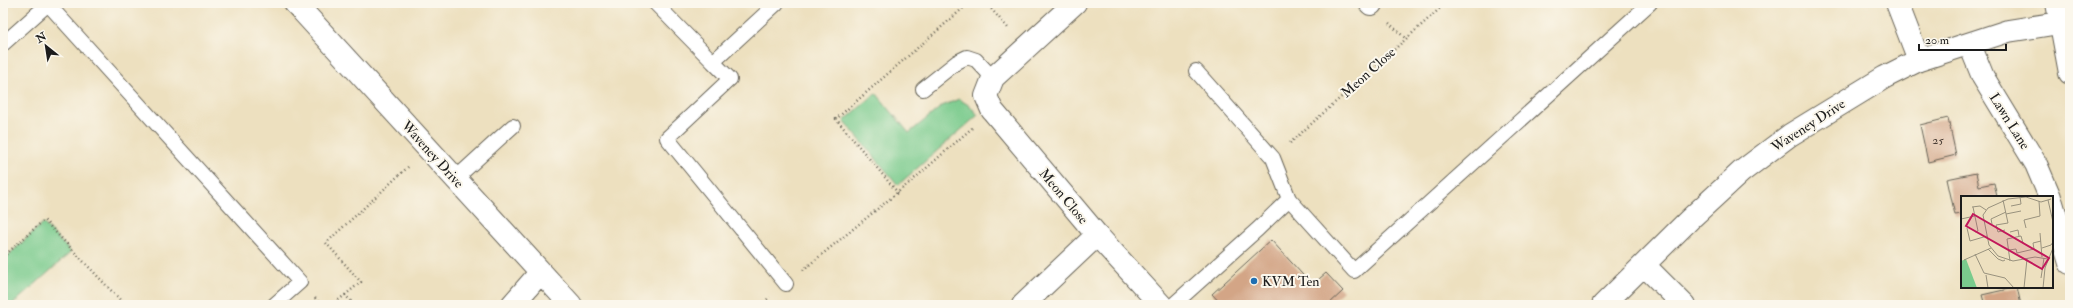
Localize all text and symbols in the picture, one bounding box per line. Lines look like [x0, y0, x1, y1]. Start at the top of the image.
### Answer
north arrow [26, 26, 66, 66]
scale bar [1919, 26, 2006, 52]
text: N [33, 29, 50, 46]
text: 20 m [1925, 33, 1950, 48]
street label: Meon Close [1338, 43, 1399, 101]
street label: Lawn Lane [1986, 90, 2034, 153]
street label: Waveney Drive [1767, 95, 1849, 157]
street label: Waveney Drive [397, 116, 467, 192]
house number: 25 [1932, 133, 1944, 148]
street label: Meon Close [1035, 165, 1092, 228]
inset map [1961, 196, 2053, 288]
place label: KVM Ten [1262, 273, 1320, 290]
marker: KVM Ten [1249, 276, 1259, 286]

